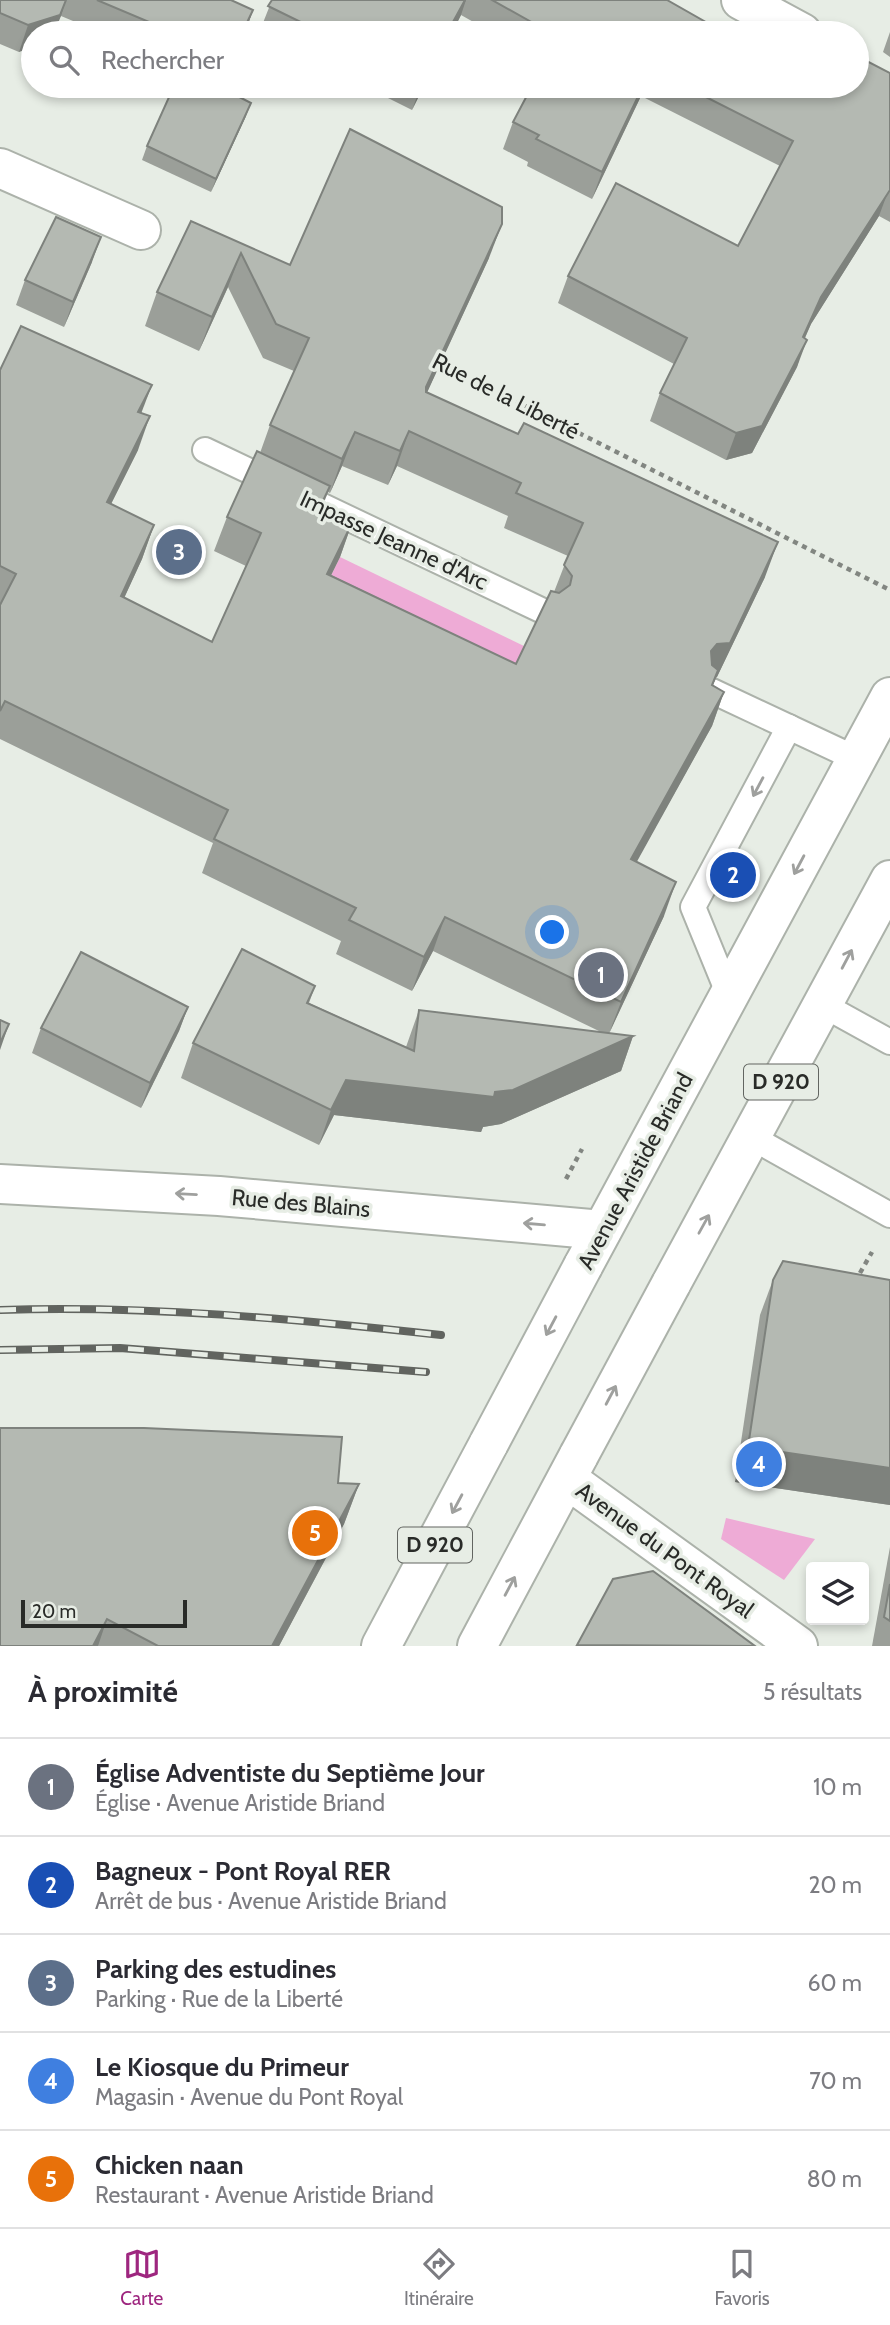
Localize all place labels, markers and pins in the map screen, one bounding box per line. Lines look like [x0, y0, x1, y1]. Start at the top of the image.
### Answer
pin: 3 [156, 526, 202, 578]
pin: 2 [710, 849, 756, 901]
pin: 1 [578, 949, 624, 1001]
pin: 4 [736, 1438, 782, 1490]
pin: 5 [292, 1507, 338, 1559]

